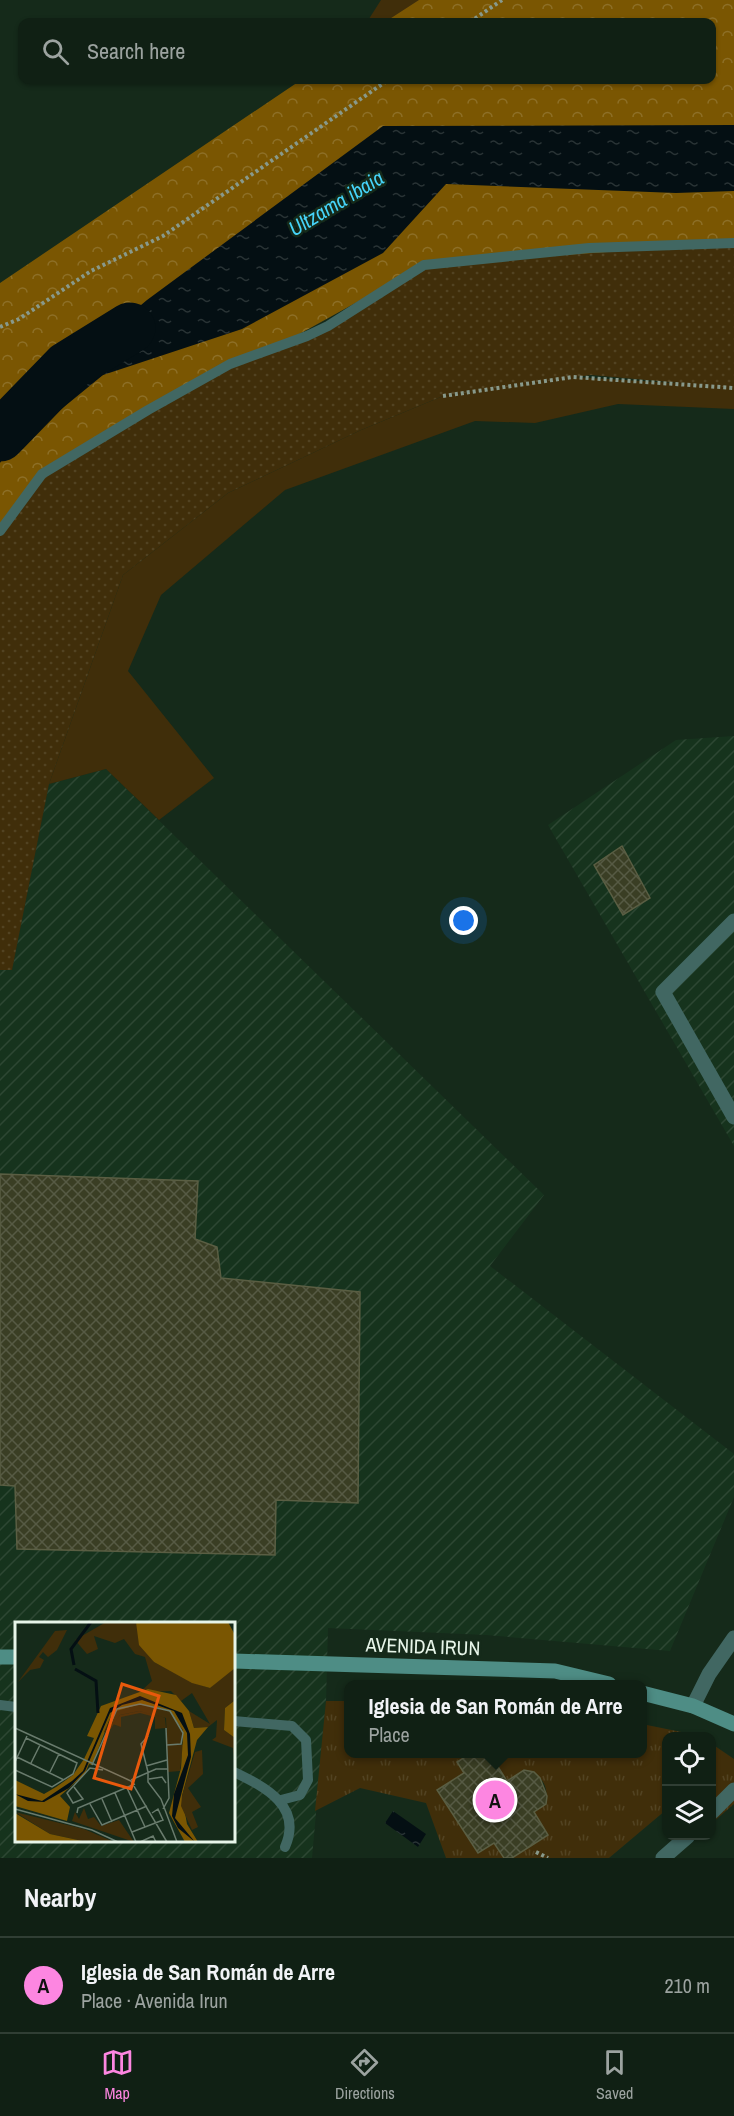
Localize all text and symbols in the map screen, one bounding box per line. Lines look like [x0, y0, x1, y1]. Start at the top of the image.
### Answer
search box [18, 18, 716, 84]
icon: search [39, 35, 72, 68]
text: Search here [87, 36, 185, 66]
water label: Ultzama ibaia [283, 163, 389, 243]
your location [449, 906, 478, 935]
inset map [15, 1622, 236, 1843]
street label: AVENIDA IRUN [364, 1630, 481, 1661]
popup [344, 1680, 647, 1758]
text: Iglesia de San Román de Arre [368, 1691, 623, 1721]
text: Place [368, 1721, 410, 1748]
map controls [662, 1732, 716, 1840]
button: locate [662, 1732, 716, 1786]
pin: A [476, 1778, 514, 1822]
button: layers [662, 1786, 716, 1840]
text: Nearby [24, 1880, 96, 1915]
text: Iglesia de San Román de Arre [81, 1957, 335, 1987]
text: A [38, 1972, 49, 1999]
text: 210 m [664, 1972, 710, 1999]
text: Place · Avenida Irun [81, 1987, 228, 2014]
tab: Map [101, 2046, 134, 2104]
tab: Directions [335, 2046, 395, 2104]
tab: Saved [596, 2046, 633, 2104]

